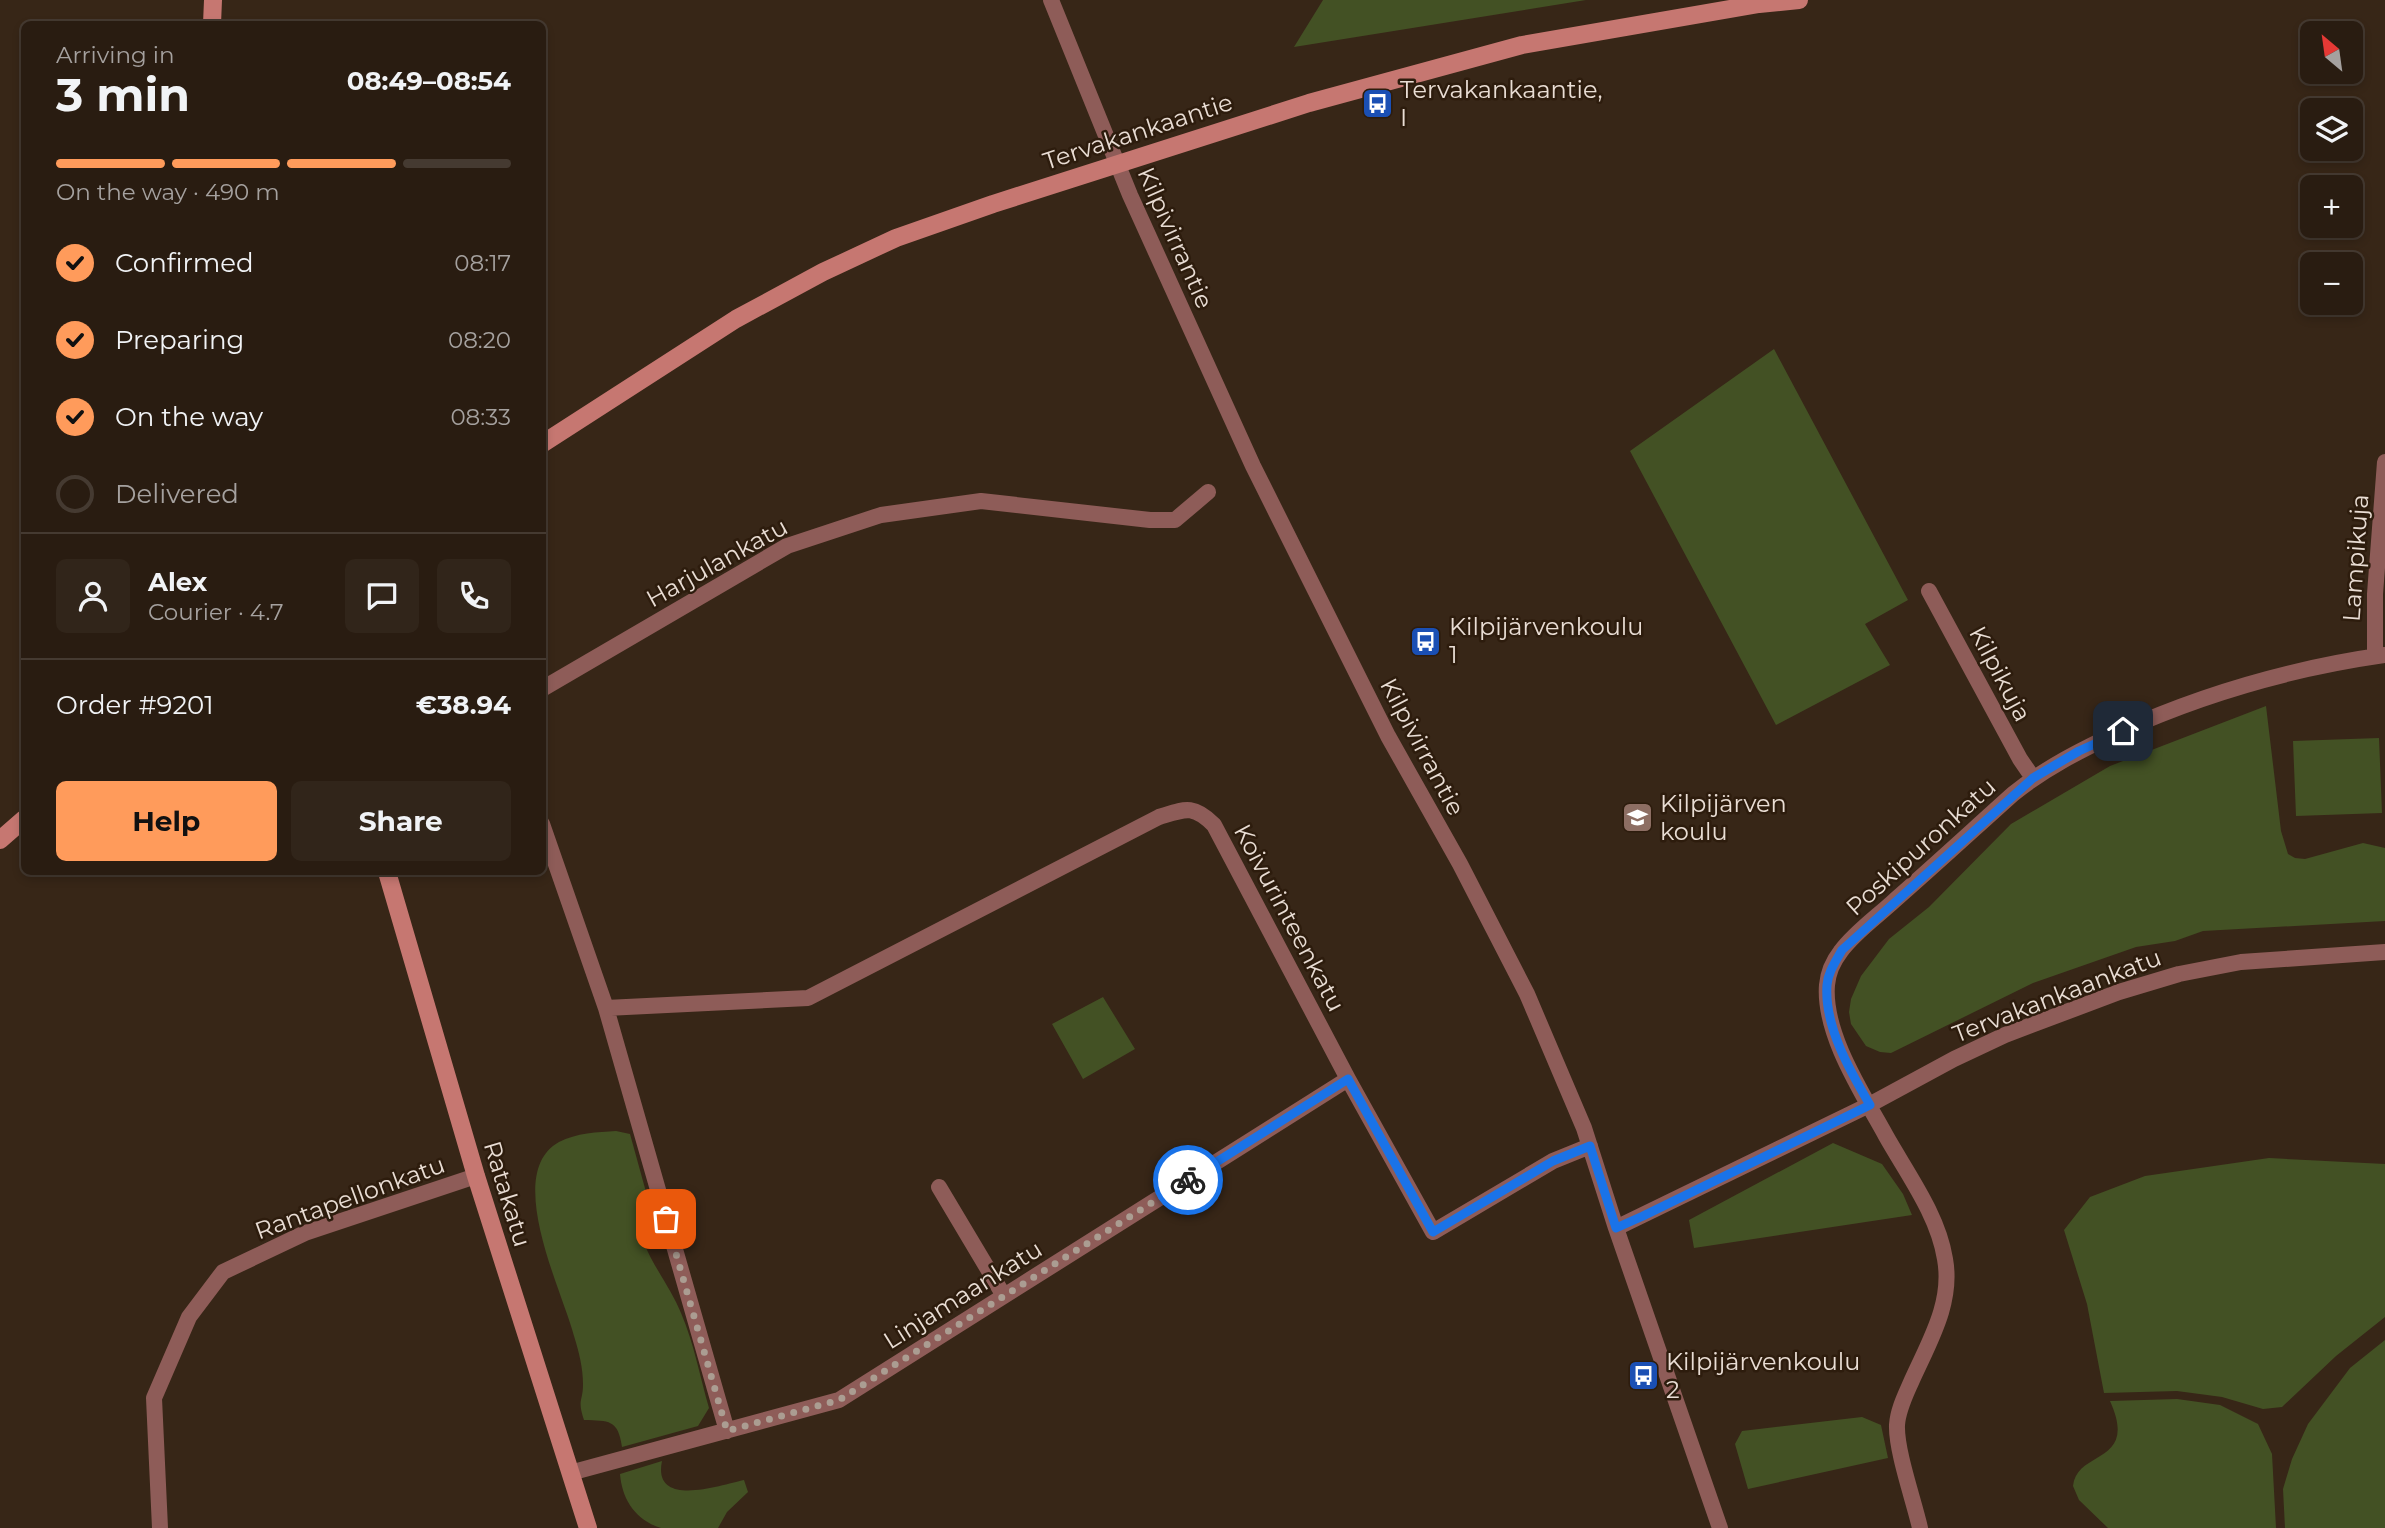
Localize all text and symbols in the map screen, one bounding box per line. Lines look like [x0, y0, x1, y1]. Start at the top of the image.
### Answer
north arrow [2300, 21, 2362, 84]
map controls [2300, 21, 2363, 315]
text: Arriving in [56, 41, 175, 69]
text: 08:49–08:54 [347, 65, 511, 97]
text: 3 min [56, 66, 190, 123]
place label: Tervakankaantie, I [1400, 75, 1603, 132]
street label: Tervakankaantie [1039, 87, 1236, 176]
bus stop icon: Tervakankaantie, I [1360, 87, 1394, 121]
button: layers [2300, 98, 2363, 161]
street label: Kilpivirrantie [1131, 163, 1219, 313]
button: + [2300, 175, 2363, 238]
text: On the way · 490 m [56, 178, 280, 206]
icon: check [56, 244, 94, 282]
text: Confirmed [115, 247, 254, 279]
text: 08:17 [454, 249, 511, 277]
button: − [2300, 252, 2363, 315]
icon: check [56, 321, 94, 359]
text: Preparing [115, 324, 244, 356]
text: 08:20 [448, 326, 511, 354]
icon: check [56, 398, 94, 436]
text: On the way [115, 401, 263, 433]
text: 08:33 [450, 403, 511, 431]
text: Delivered [115, 478, 239, 510]
street label: Lampikuja [2337, 493, 2374, 623]
street label: Harjulankatu [641, 512, 792, 613]
button: person [56, 559, 130, 633]
button: chat [345, 559, 419, 633]
button: phone [437, 559, 511, 633]
text: Alex [148, 566, 207, 598]
text: Courier · 4.7 [148, 598, 284, 626]
place label: Kilpijärvenkoulu 1 [1449, 612, 1643, 669]
street label: Kilpikuja [1963, 621, 2038, 726]
bus stop icon: Kilpijärvenkoulu 1 [1409, 624, 1443, 658]
street label: Kilpivirrantie [1374, 673, 1471, 820]
text: Order #9201 [56, 689, 214, 721]
text: €38.94 [416, 689, 511, 721]
pin [2093, 701, 2153, 761]
icon: home [2104, 712, 2142, 750]
street label: Poskipuronkatu [1840, 772, 2002, 922]
button: Help [56, 781, 277, 861]
button: Share [291, 781, 511, 861]
place label: Kilpijärven koulu [1660, 789, 1787, 846]
school or university icon: Kilpijärven koulu [1620, 801, 1654, 835]
street label: Koivurinteenkatu [1228, 819, 1351, 1016]
street label: Tervakankaankatu [1948, 942, 2165, 1049]
street label: Ratakatu [478, 1138, 537, 1250]
courier [1153, 1145, 1223, 1215]
street label: Rantapellonkatu [251, 1150, 449, 1245]
icon: bike [1169, 1161, 1207, 1199]
pin [636, 1189, 696, 1249]
icon: bag [647, 1200, 685, 1238]
street label: Linjamaankatu [878, 1234, 1047, 1355]
place label: Kilpijärvenkoulu 2 [1666, 1347, 1860, 1404]
bus stop icon: Kilpijärvenkoulu 2 [1626, 1359, 1660, 1393]

